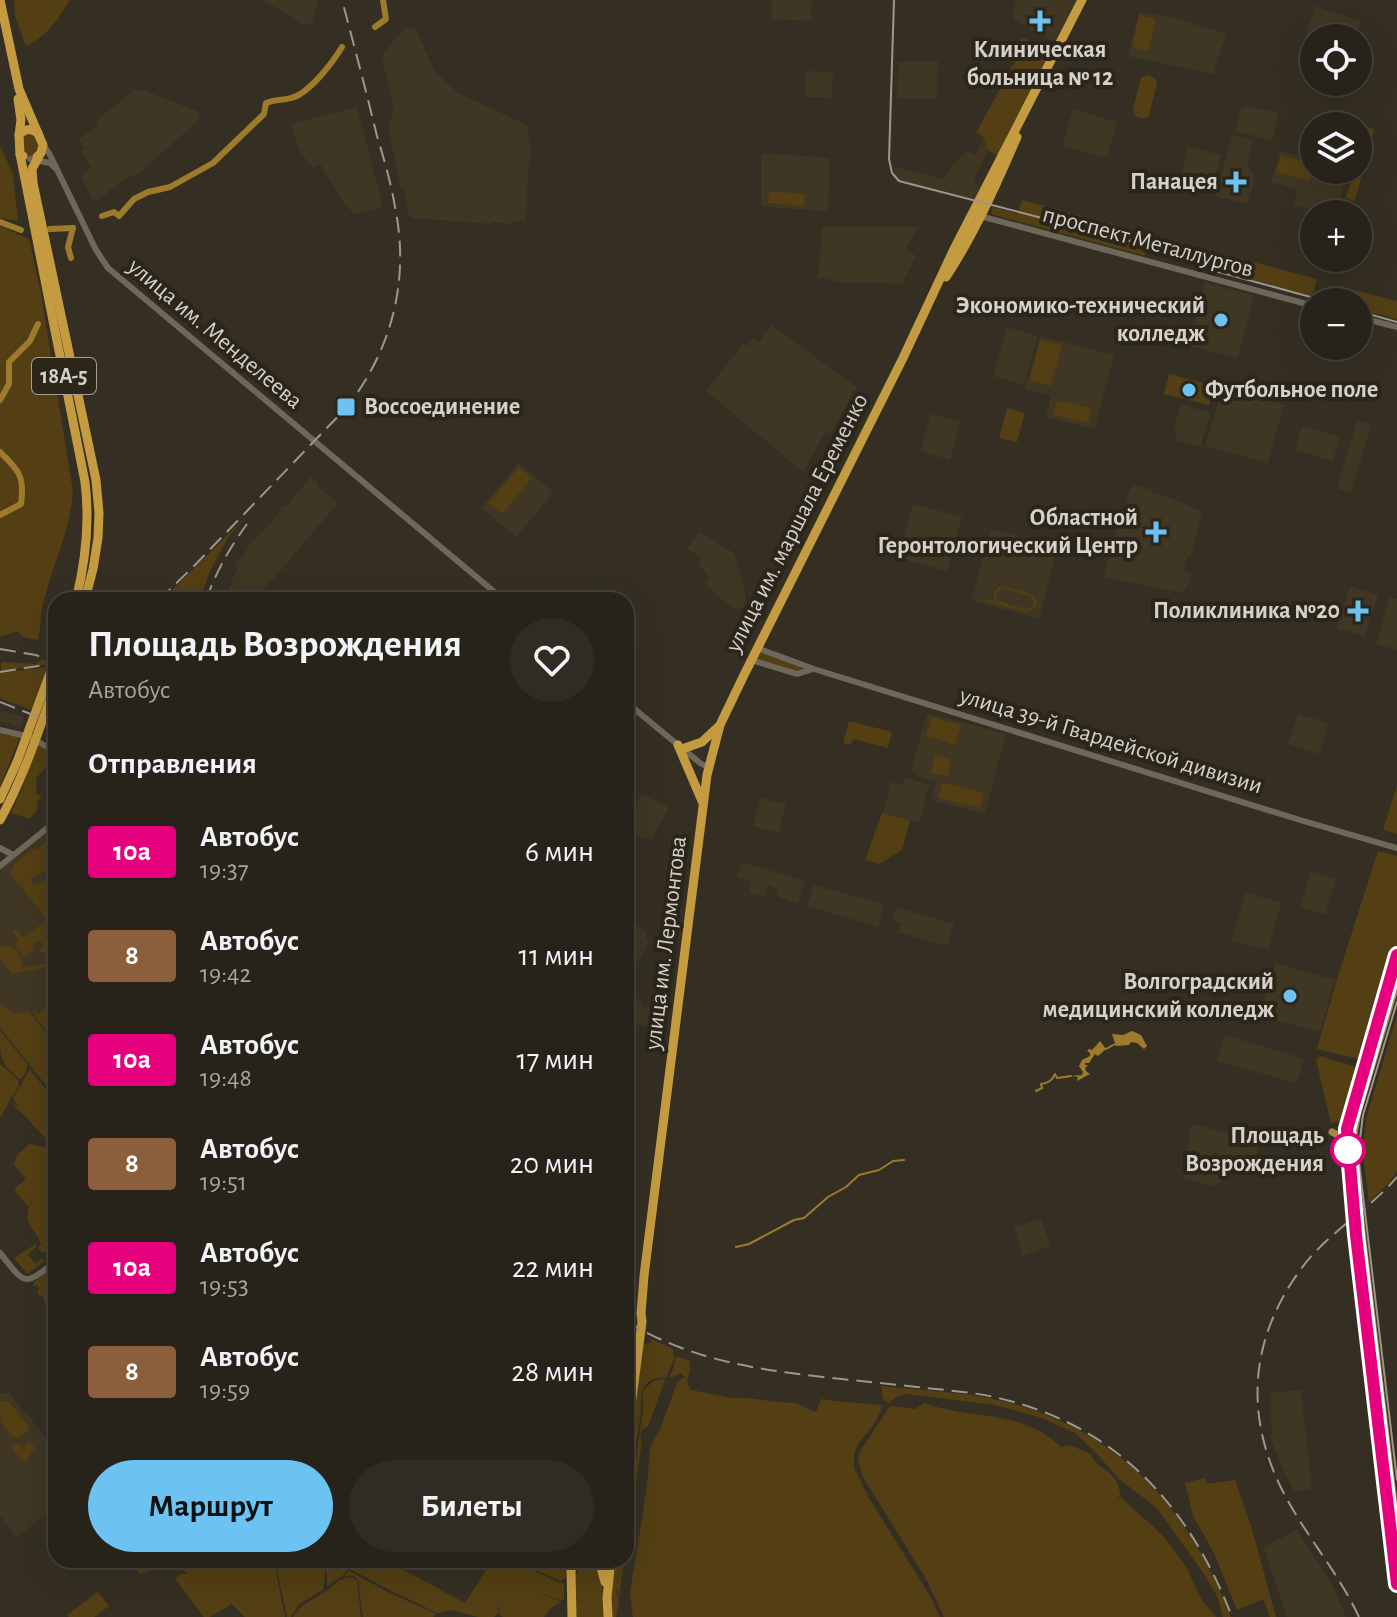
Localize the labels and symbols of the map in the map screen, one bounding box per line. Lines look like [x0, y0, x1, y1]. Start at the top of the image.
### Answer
marker: Клиническая больница № 12 [1029, 10, 1051, 32]
place label: Клиническая больница № 12 [967, 38, 1113, 90]
place label: Панацея [1130, 170, 1218, 194]
marker: Панацея [1225, 171, 1247, 193]
street label: проспект Металлургов [1040, 202, 1256, 282]
street label: улица им. Менделеева [123, 254, 307, 414]
place label: Экономико-технический колледж [956, 294, 1205, 346]
marker: Экономико-технический колледж [1212, 311, 1230, 329]
road number: 18А-5 [32, 358, 96, 394]
place label: Футбольное поле [1205, 378, 1378, 402]
marker: Футбольное поле [1180, 381, 1198, 399]
street label: улица им. маршала Еременко [721, 390, 873, 657]
place label: Воссоединение [364, 395, 520, 419]
marker: Воссоединение [335, 396, 357, 418]
place label: Областной Геронтологический Центр [878, 506, 1138, 558]
marker: Областной Геронтологический Центр [1145, 521, 1167, 543]
place label: Поликлиника №20 [1153, 599, 1340, 623]
marker: Поликлиника №20 [1347, 600, 1369, 622]
street label: улица 39-й Гвардейской дивизии [956, 683, 1265, 799]
street label: улица им. Лермонтова [641, 835, 691, 1052]
place label: Волгоградский медицинский колледж [1043, 970, 1274, 1022]
marker: Волгоградский медицинский колледж [1281, 987, 1299, 1005]
place label: Площадь Возрождения [1185, 1124, 1324, 1176]
marker: Площадь Возрождения [1331, 1133, 1365, 1167]

